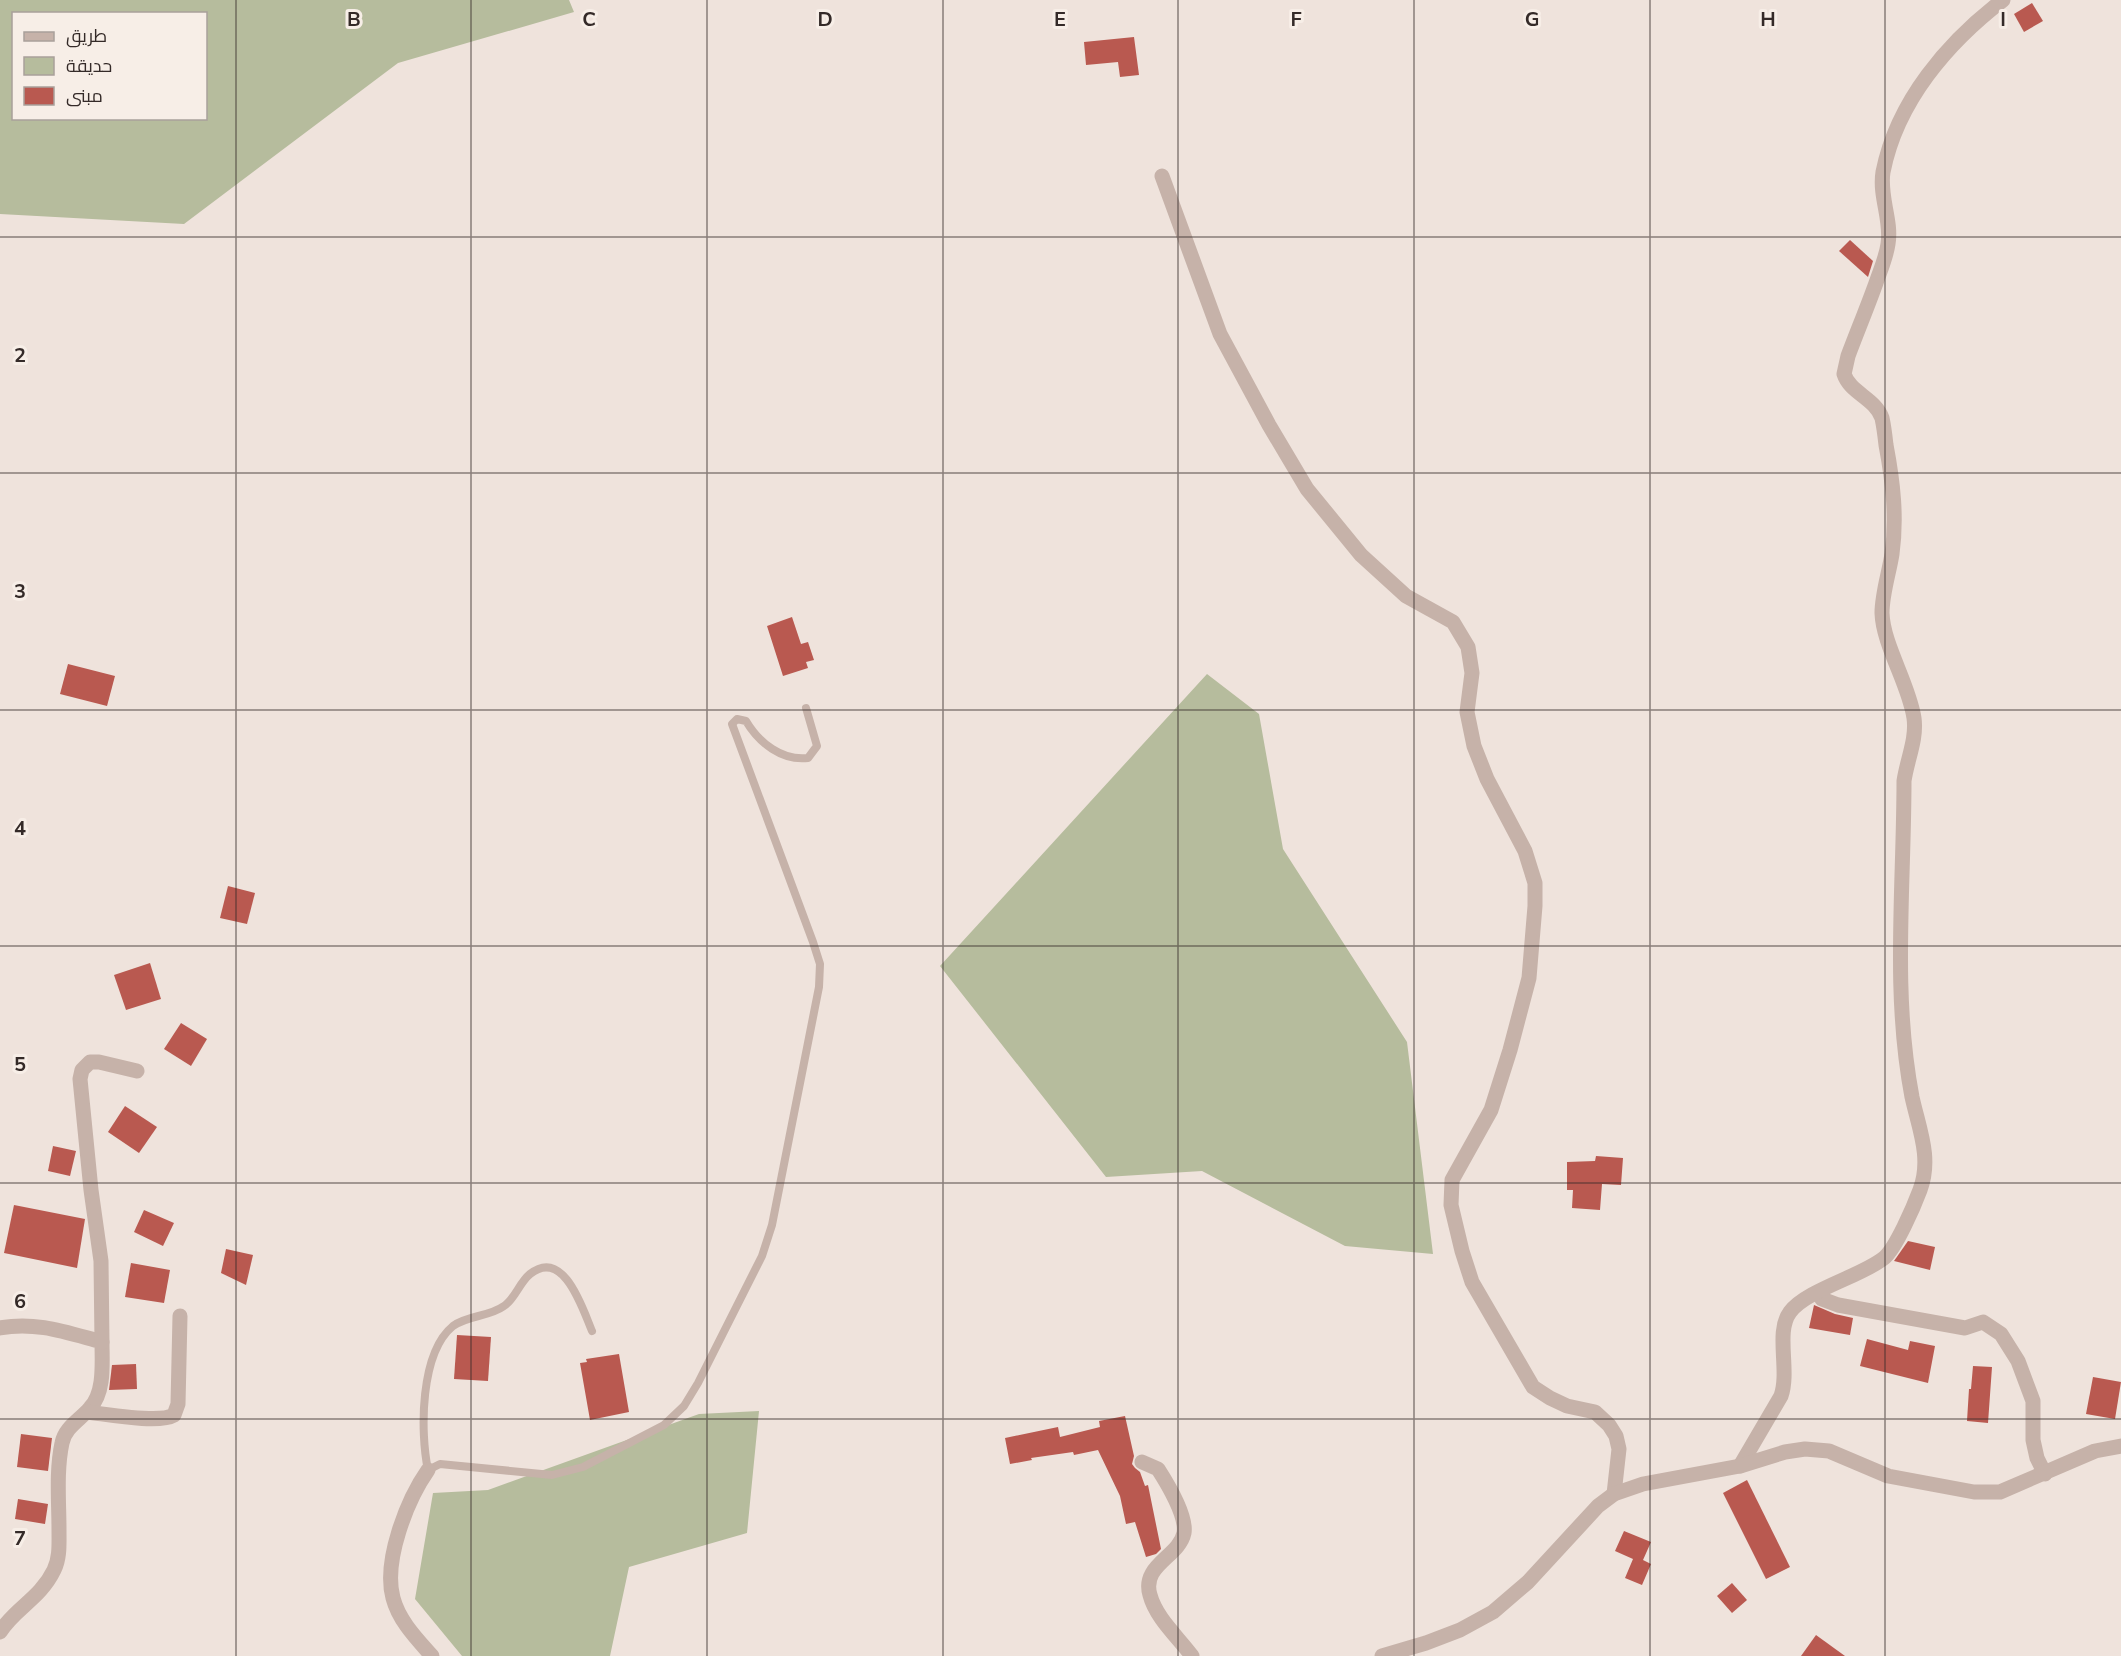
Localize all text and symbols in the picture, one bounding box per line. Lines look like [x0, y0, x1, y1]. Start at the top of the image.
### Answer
text: B [347, 6, 361, 33]
text: C [582, 6, 596, 33]
text: D [817, 6, 833, 33]
text: E [1054, 6, 1066, 33]
text: F [1290, 6, 1302, 33]
text: G [1525, 6, 1539, 33]
text: H [1760, 6, 1776, 33]
text: I [2000, 6, 2006, 33]
legend [12, 12, 207, 120]
text: طريق [66, 24, 107, 48]
text: حديقة [66, 54, 112, 78]
text: مبنى [66, 84, 103, 108]
text: 2 [14, 342, 26, 369]
text: 3 [14, 578, 26, 605]
text: 4 [14, 815, 26, 842]
text: 5 [14, 1051, 26, 1078]
text: 6 [14, 1288, 26, 1315]
text: 7 [14, 1525, 26, 1552]

